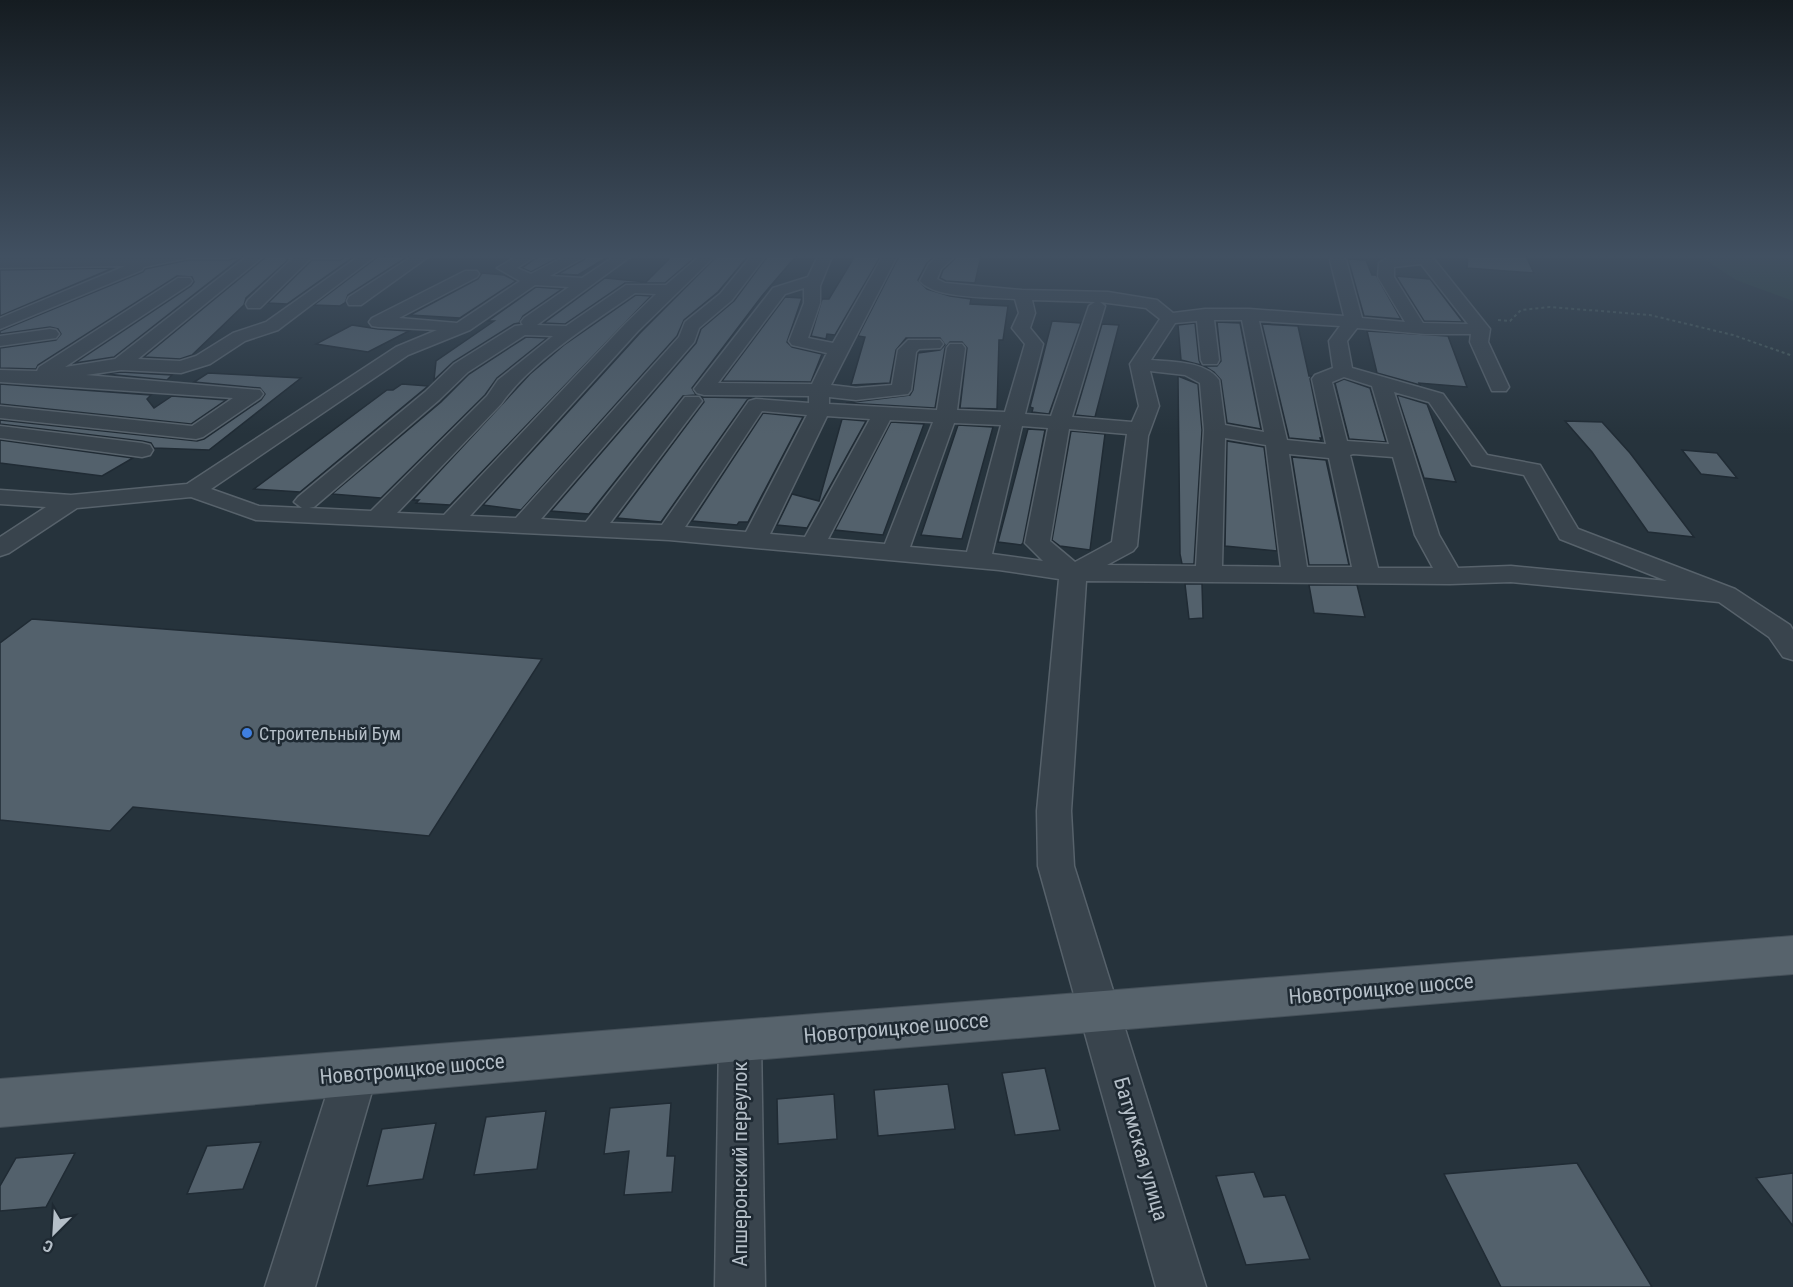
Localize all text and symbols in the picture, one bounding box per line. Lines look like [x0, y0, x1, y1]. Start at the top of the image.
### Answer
place label: Строительный Бум [259, 723, 401, 744]
marker: Строительный Бум [240, 726, 254, 740]
street label: Новотроицкое шоссе [1287, 969, 1475, 1009]
street label: Новотроицкое шоссе [802, 1008, 990, 1048]
street label: Новотроицкое шоссе [318, 1049, 506, 1089]
street label: Апшеронский переулок [728, 1061, 752, 1267]
street label: Батумская улица [1109, 1074, 1173, 1224]
north arrow [24, 1203, 84, 1263]
text: С [40, 1236, 56, 1257]

